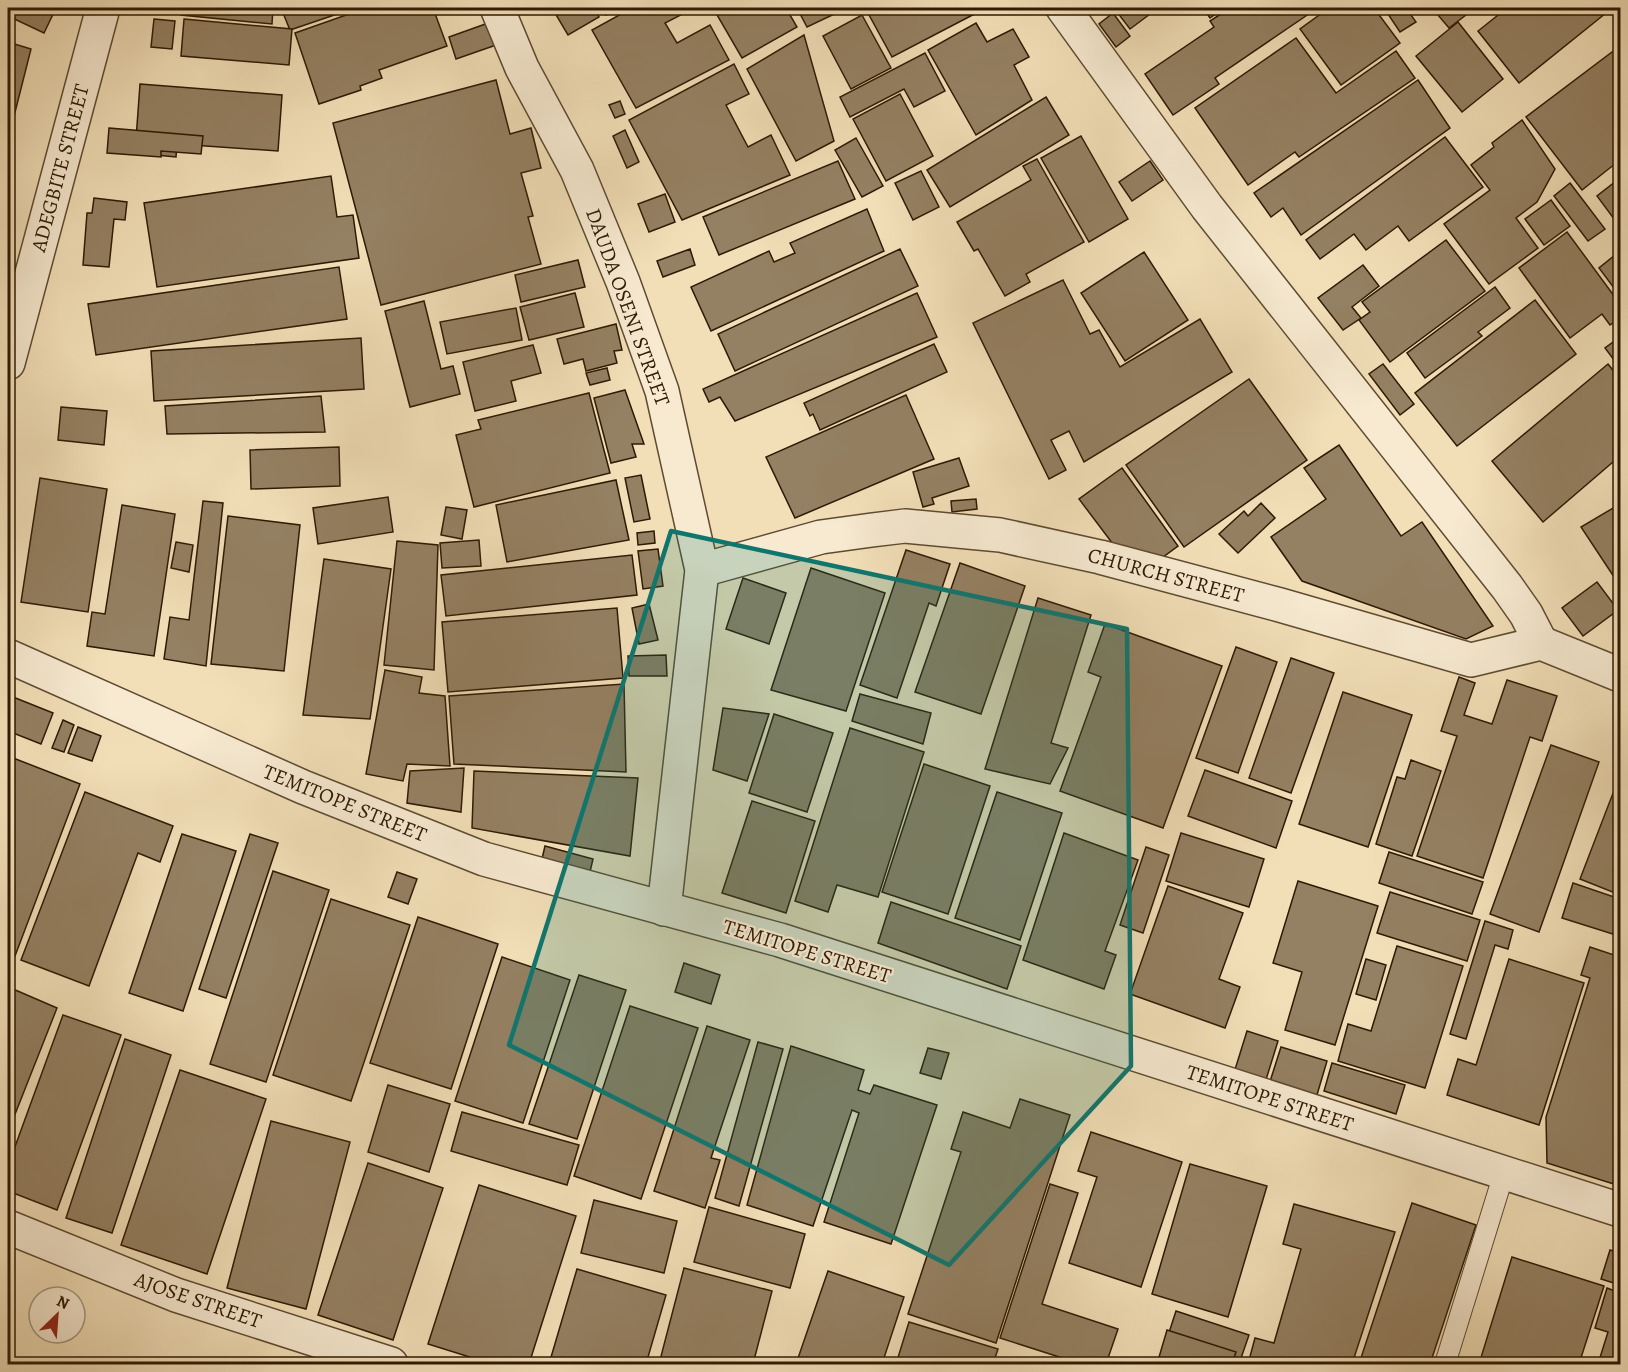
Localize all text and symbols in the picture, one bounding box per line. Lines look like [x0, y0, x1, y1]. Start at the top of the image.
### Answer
street label: ADEGBITE STREET [24, 81, 96, 256]
street label: DAUDA OSENI STREET [579, 204, 677, 410]
street label: CHURCH STREET [1085, 541, 1248, 609]
street label: TEMITOPE STREET [259, 757, 432, 849]
street label: TEMITOPE STREET [719, 912, 895, 990]
street label: TEMITOPE STREET [1183, 1058, 1358, 1138]
street label: AJOSE STREET [130, 1265, 266, 1335]
north arrow [27, 1285, 87, 1345]
text: N [53, 1290, 73, 1315]

